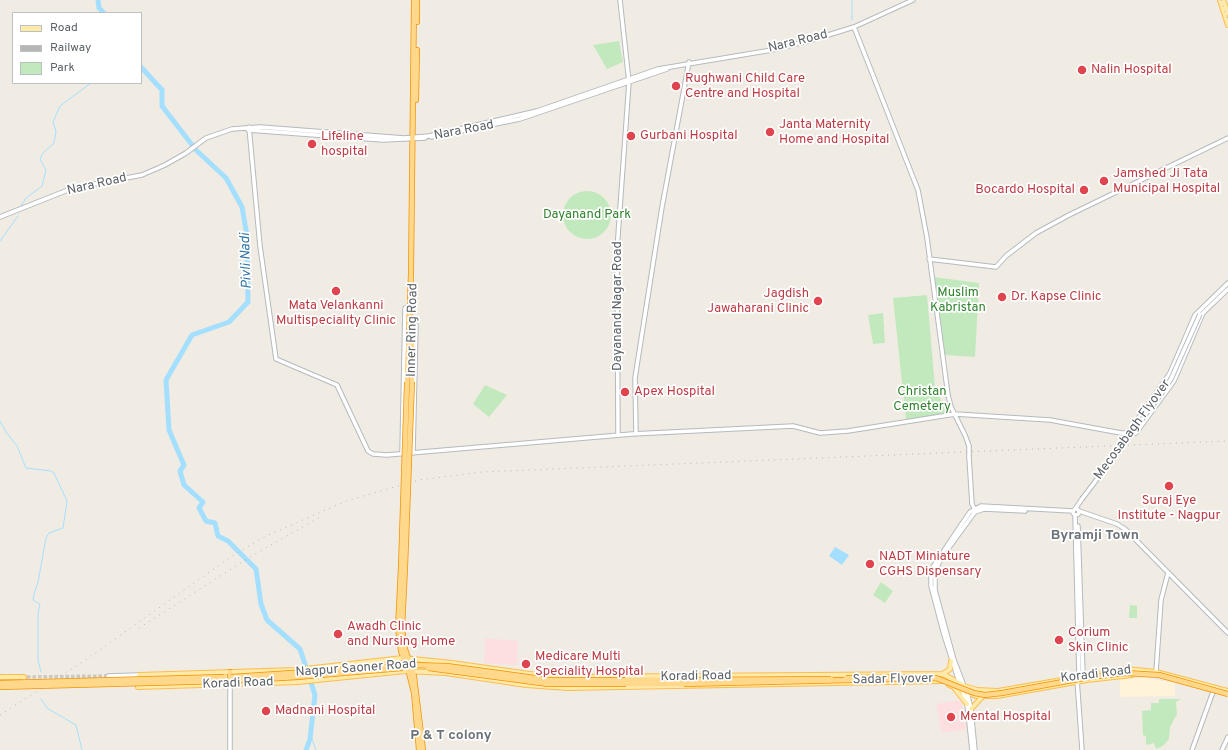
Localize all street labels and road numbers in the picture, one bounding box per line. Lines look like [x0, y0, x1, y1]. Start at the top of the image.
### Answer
street label: Nara Road [767, 27, 829, 57]
street label: Nara Road [433, 118, 495, 144]
street label: Nara Road [66, 171, 128, 199]
street label: Dayanand Nagar Road [610, 241, 626, 371]
street label: Inner Ring Road [404, 283, 422, 377]
street label: Mecosabagh Flyover [1091, 377, 1175, 483]
street label: Nagpur Saoner Road [295, 657, 417, 681]
street label: Koradi Road [1060, 663, 1132, 687]
street label: Koradi Road [660, 669, 732, 685]
street label: Sadar Flyover [853, 671, 933, 689]
street label: Koradi Road [202, 675, 274, 693]

